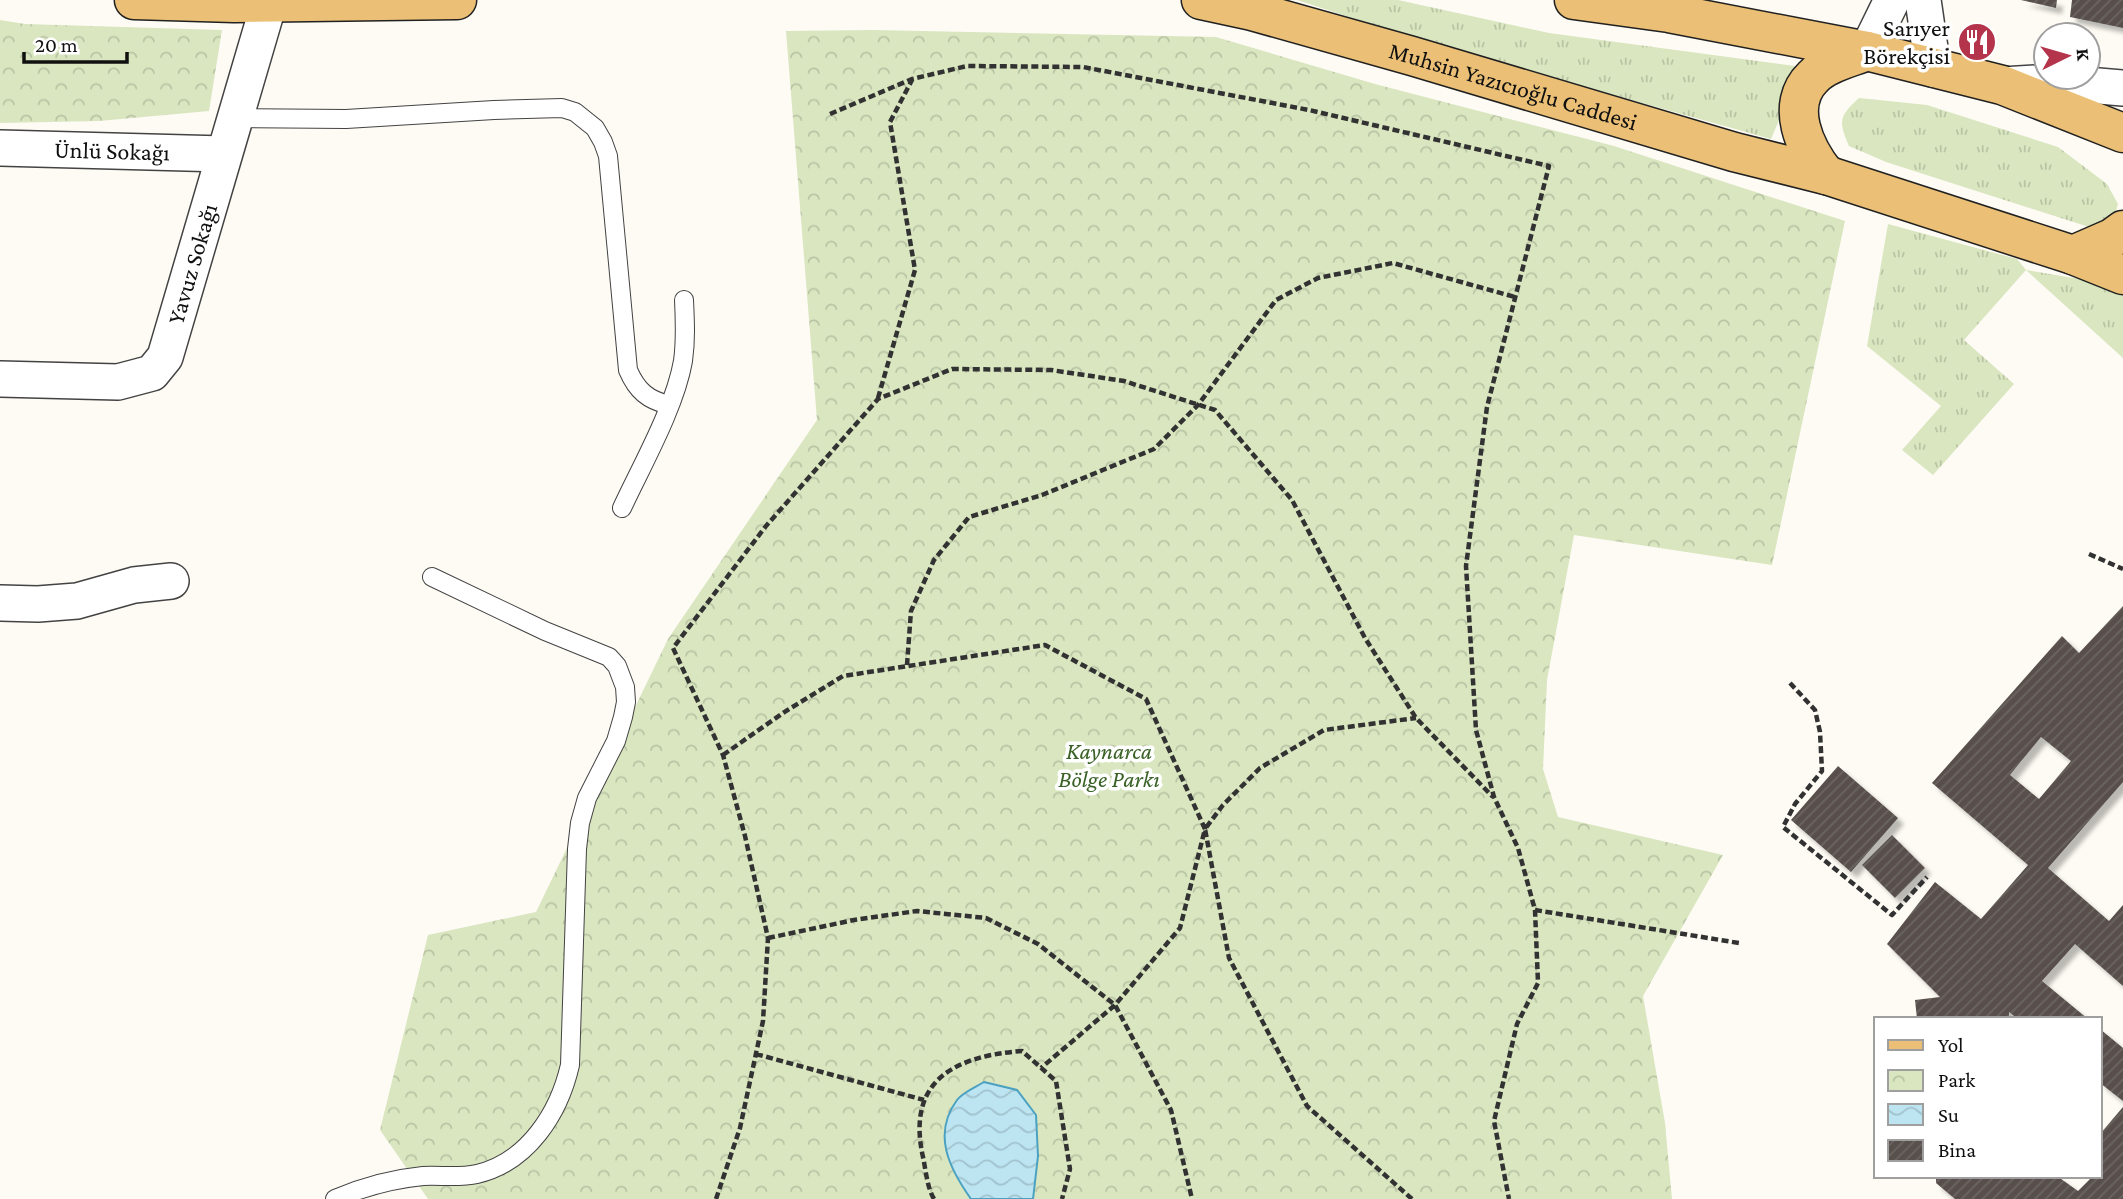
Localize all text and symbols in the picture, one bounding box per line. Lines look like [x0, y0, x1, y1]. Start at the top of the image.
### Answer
place label: Sarıyer Börekçisi [1863, 14, 1950, 69]
scale bar [24, 21, 128, 65]
restaurant icon: Sarıyer Börekçisi [1956, 21, 1998, 63]
north arrow [2032, 21, 2102, 91]
text: 20 m [35, 33, 78, 57]
street label: Muhsin Yazıcıoğlu Caddesi [1386, 36, 1641, 135]
text: K [2072, 48, 2095, 62]
street label: Ünlü Sokağı [54, 135, 170, 166]
street label: Yavuz Sokağı [161, 200, 222, 327]
park label: Kaynarca Bölge Parkı [1058, 737, 1160, 792]
legend [1874, 1017, 2102, 1178]
text: Yol [1938, 1033, 1964, 1057]
text: Park [1938, 1068, 1975, 1092]
text: Su [1938, 1103, 1959, 1127]
text: Bina [1938, 1138, 1976, 1162]

